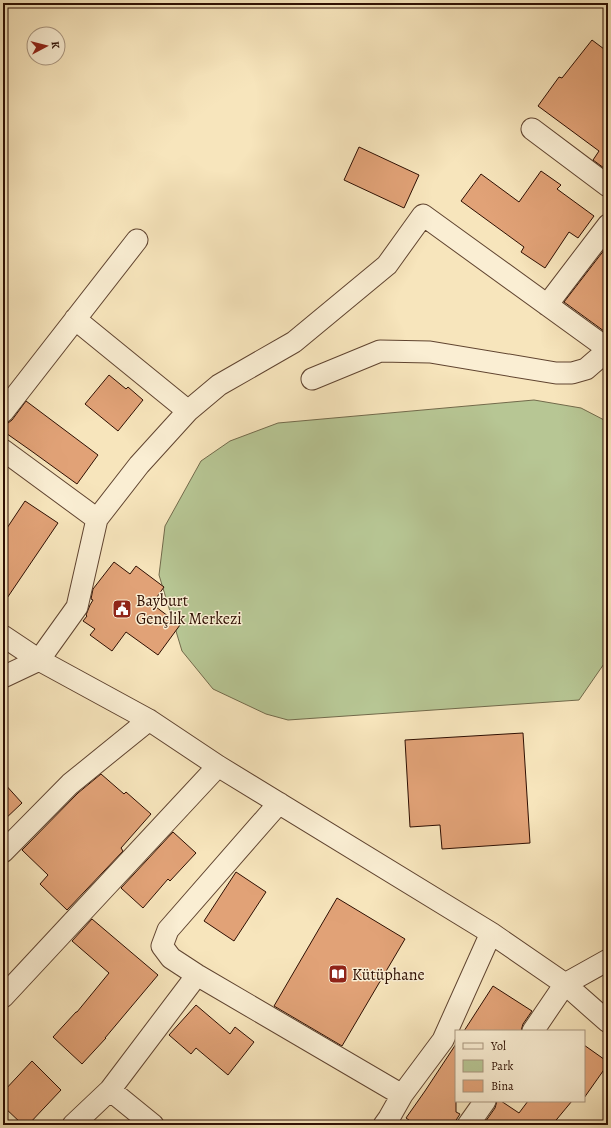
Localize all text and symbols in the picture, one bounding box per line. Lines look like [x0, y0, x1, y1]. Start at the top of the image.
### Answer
north arrow [26, 26, 66, 66]
text: K [48, 40, 63, 50]
place label: Bayburt Gençlik Merkezi [136, 590, 242, 630]
public building icon: Bayburt Gençlik Merkezi [111, 598, 133, 620]
library icon: Kütüphane [327, 963, 349, 985]
place label: Kütüphane [352, 964, 425, 986]
legend [455, 1030, 585, 1102]
text: Yol [490, 1038, 506, 1054]
text: Park [491, 1058, 514, 1074]
text: Bina [491, 1078, 514, 1094]

